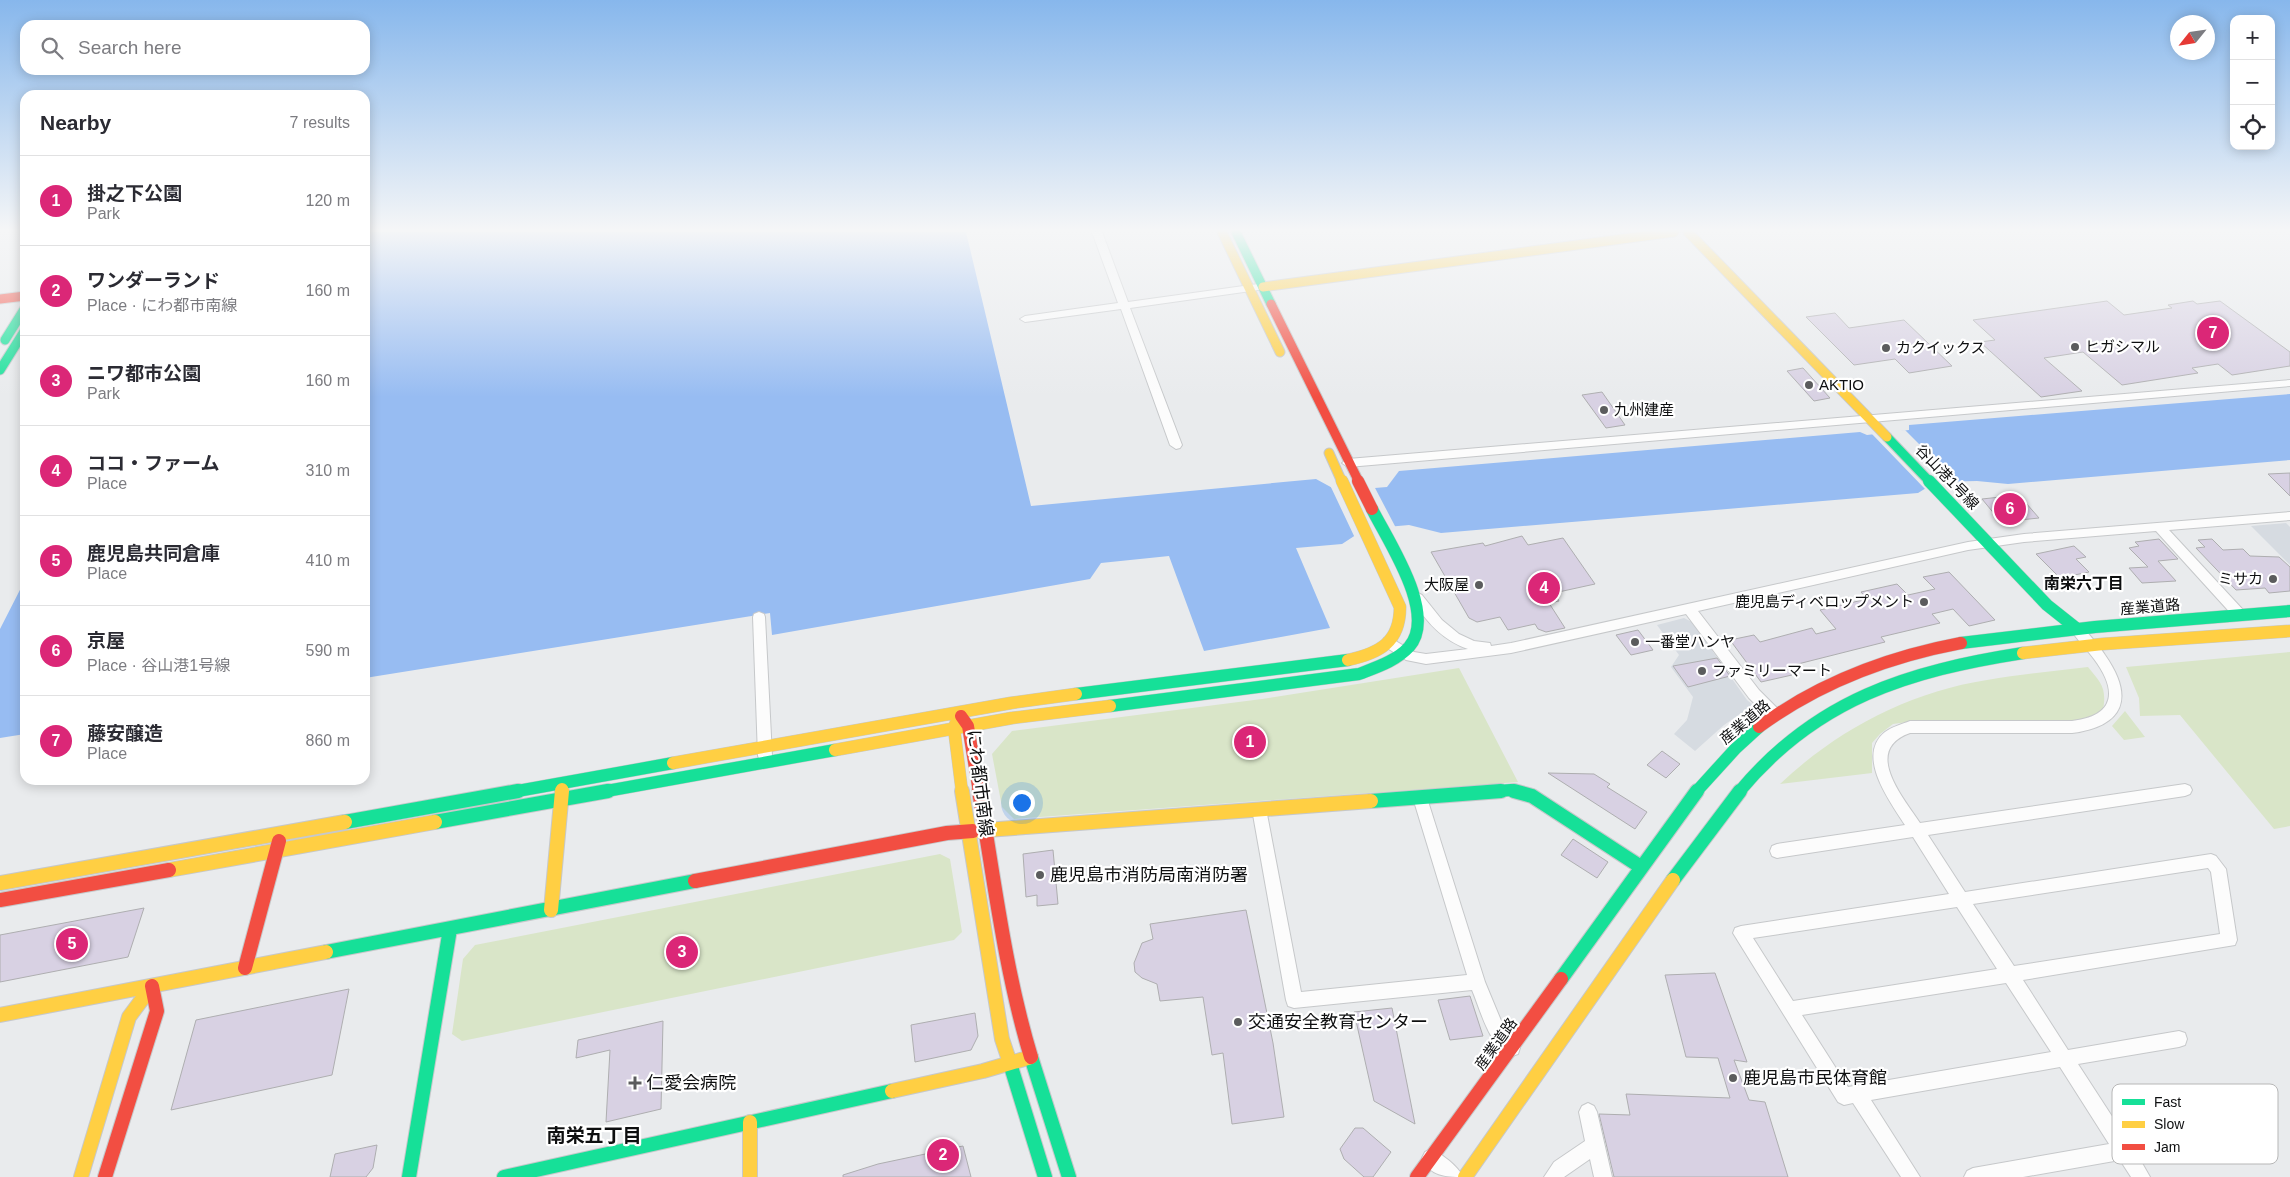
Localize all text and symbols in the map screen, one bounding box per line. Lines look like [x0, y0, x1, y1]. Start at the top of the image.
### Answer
north arrow [2170, 15, 2215, 60]
map controls [2230, 15, 2275, 150]
button: + [2230, 15, 2275, 60]
search box [20, 20, 370, 75]
icon: search [38, 34, 66, 62]
text: Search here [78, 37, 182, 58]
button: − [2230, 60, 2275, 105]
button: locate [2230, 105, 2275, 150]
text: Nearby [40, 111, 111, 134]
text: 7 results [290, 114, 350, 131]
text: 掛之下公園 [87, 183, 182, 204]
text: 1 [52, 192, 60, 209]
text: 120 m [306, 192, 350, 209]
text: Park [87, 205, 120, 222]
text: ワンダーランド [87, 270, 220, 291]
text: 2 [52, 282, 60, 299]
text: 160 m [306, 282, 350, 299]
text: Place · にわ都市南線 [87, 297, 237, 314]
pin: 7 [2197, 314, 2229, 352]
place label: ヒガシマル [2085, 338, 2160, 355]
place label: カクイックス [1896, 339, 1986, 356]
marker: ヒガシマル [2069, 341, 2081, 353]
marker: カクイックス [1880, 342, 1892, 354]
text: ニワ都市公園 [87, 363, 201, 384]
text: 3 [52, 372, 60, 389]
text: 160 m [306, 372, 350, 389]
place label: AKTIO [1819, 376, 1864, 393]
marker: AKTIO [1803, 379, 1815, 391]
text: Park [87, 385, 120, 402]
place label: 九州建産 [1614, 401, 1674, 418]
marker: 九州建産 [1598, 404, 1610, 416]
street label: 谷山港1号線 [1912, 441, 1982, 513]
text: ココ・ファーム [87, 453, 219, 474]
text: 4 [52, 462, 60, 479]
text: 310 m [306, 462, 350, 479]
text: Place [87, 475, 127, 492]
pin: 6 [1994, 490, 2026, 528]
text: 鹿児島共同倉庫 [87, 543, 220, 564]
text: 5 [52, 552, 60, 569]
text: 410 m [306, 552, 350, 569]
text: Place [87, 565, 127, 582]
pin: 4 [1528, 569, 1560, 607]
place label: ミサカ [2218, 570, 2263, 587]
marker: ミサカ [2267, 573, 2279, 585]
district label: 南栄六丁目 [2044, 575, 2124, 592]
place label: 大阪屋 [1424, 576, 1469, 593]
marker: 大阪屋 [1473, 579, 1485, 591]
place label: 鹿児島ディベロップメント [1735, 593, 1914, 610]
street label: 産業道路 [2119, 595, 2181, 618]
marker: 鹿児島ディベロップメント [1918, 596, 1930, 608]
text: 京屋 [87, 630, 125, 651]
place label: 一番堂ハンヤ [1645, 633, 1735, 650]
marker: 一番堂ハンヤ [1629, 636, 1641, 648]
text: 6 [52, 642, 60, 659]
text: 590 m [306, 642, 350, 659]
text: Place · 谷山港1号線 [87, 657, 230, 674]
place label: ファミリーマート [1712, 662, 1832, 679]
marker: ファミリーマート [1696, 665, 1708, 677]
street label: 産業道路 [1716, 696, 1773, 747]
text: 藤安醸造 [87, 723, 163, 744]
pin: 1 [1234, 723, 1266, 761]
street label: にわ都市南線 [963, 728, 997, 838]
text: 7 [52, 732, 60, 749]
text: 860 m [306, 732, 350, 749]
text: Place [87, 745, 127, 762]
your location [1009, 790, 1035, 816]
place label: 鹿児島市消防局南消防署 [1050, 865, 1248, 885]
marker: 鹿児島市消防局南消防署 [1034, 869, 1046, 881]
pin: 5 [56, 925, 88, 963]
pin: 3 [666, 933, 698, 971]
place label: 交通安全教育センター [1248, 1012, 1428, 1032]
street label: 産業道路 [1471, 1014, 1520, 1073]
marker: 交通安全教育センター [1232, 1016, 1244, 1028]
place label: 鹿児島市民体育館 [1743, 1068, 1887, 1088]
marker: 鹿児島市民体育館 [1727, 1072, 1739, 1084]
place label: 仁愛会病院 [646, 1073, 736, 1093]
marker: 仁愛会病院 [628, 1076, 642, 1090]
legend [2112, 1084, 2278, 1164]
text: Fast [2154, 1094, 2181, 1110]
text: Slow [2154, 1116, 2185, 1132]
district label: 南栄五丁目 [546, 1125, 642, 1146]
pin: 2 [927, 1136, 959, 1174]
text: Jam [2154, 1139, 2180, 1155]

